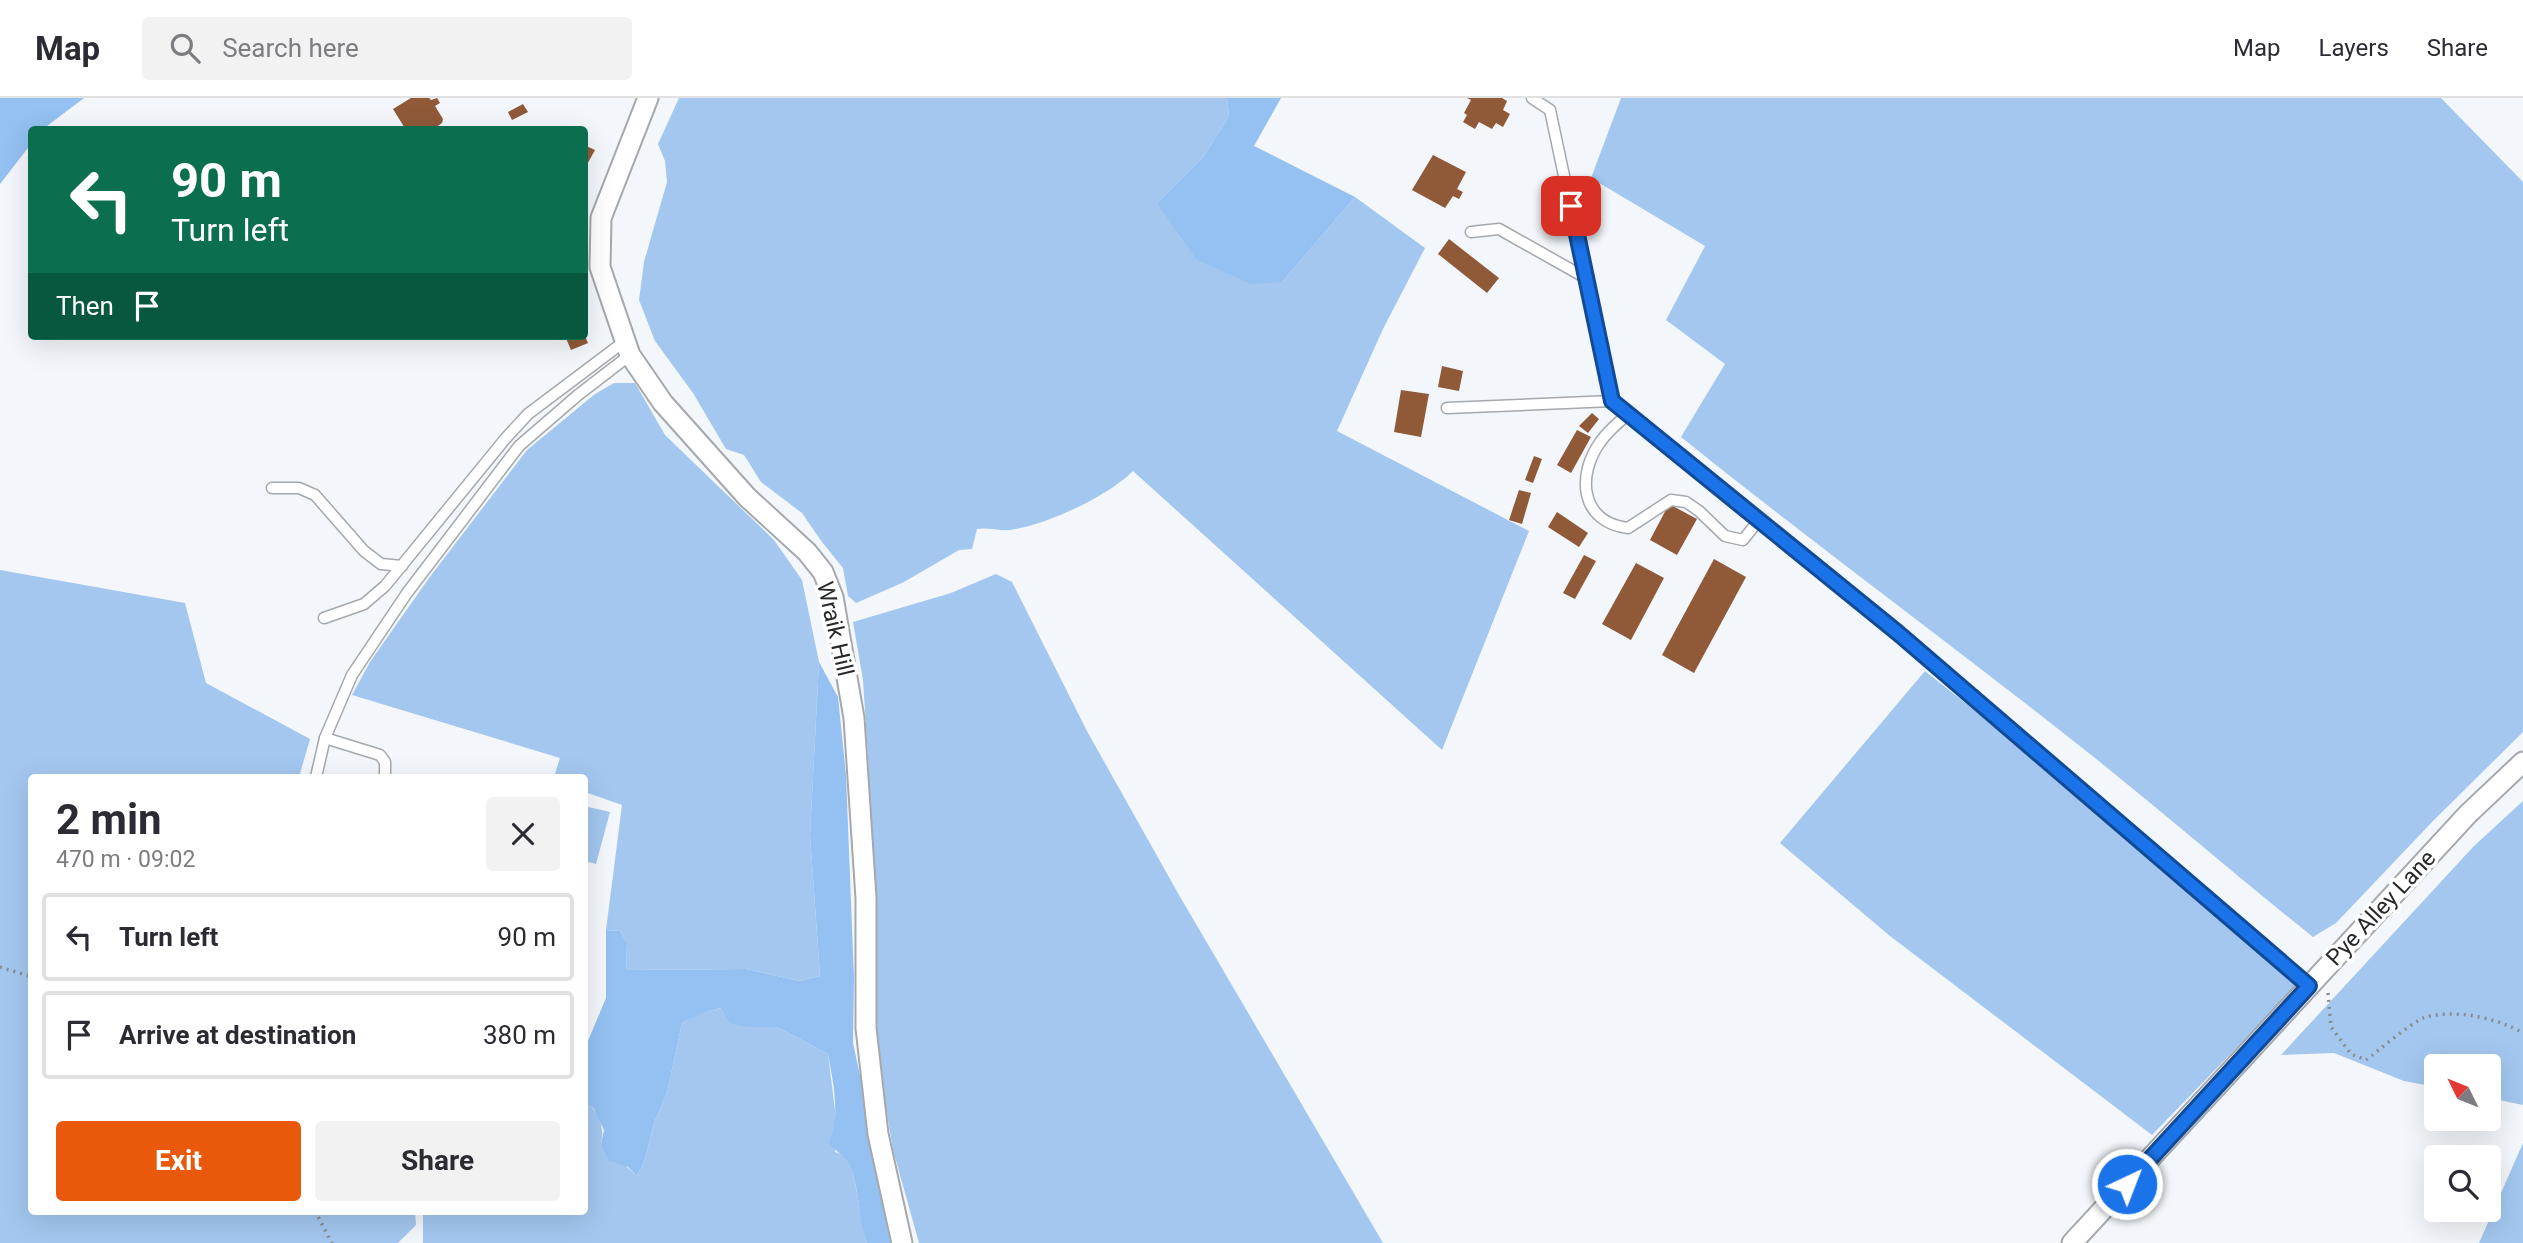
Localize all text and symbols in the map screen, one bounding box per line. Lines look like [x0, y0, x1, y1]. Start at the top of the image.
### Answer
search box [142, 17, 632, 80]
text: Map [35, 29, 100, 68]
icon: search [166, 29, 204, 67]
text: Search here [222, 33, 359, 63]
text: Map [2233, 34, 2281, 62]
text: Layers [2319, 34, 2389, 62]
text: Share [2427, 34, 2488, 62]
text: 90 m [171, 152, 282, 209]
icon: left [56, 154, 147, 245]
pin [1541, 176, 1601, 236]
icon: arrive [1552, 187, 1590, 225]
text: Turn left [171, 211, 289, 249]
icon: arrive [128, 287, 166, 325]
text: Then [56, 291, 114, 321]
street label: Wraik Hill [811, 579, 859, 679]
text: 2 min [56, 795, 162, 844]
button: close [486, 797, 560, 871]
street label: Pye Alley Lane [2321, 845, 2441, 971]
text: 470 m · 09:02 [56, 846, 195, 873]
icon: left [60, 918, 98, 956]
text: Turn left [119, 922, 218, 952]
text: 90 m [498, 922, 556, 952]
icon: arrive [60, 1016, 98, 1054]
text: Arrive at destination [119, 1020, 356, 1050]
text: 380 m [483, 1020, 556, 1050]
north arrow [2424, 1054, 2501, 1130]
map controls [2424, 1054, 2501, 1222]
button: Exit [56, 1121, 301, 1201]
button: Share [315, 1121, 560, 1201]
button: search [2424, 1145, 2501, 1222]
position arrow [2090, 1147, 2164, 1221]

